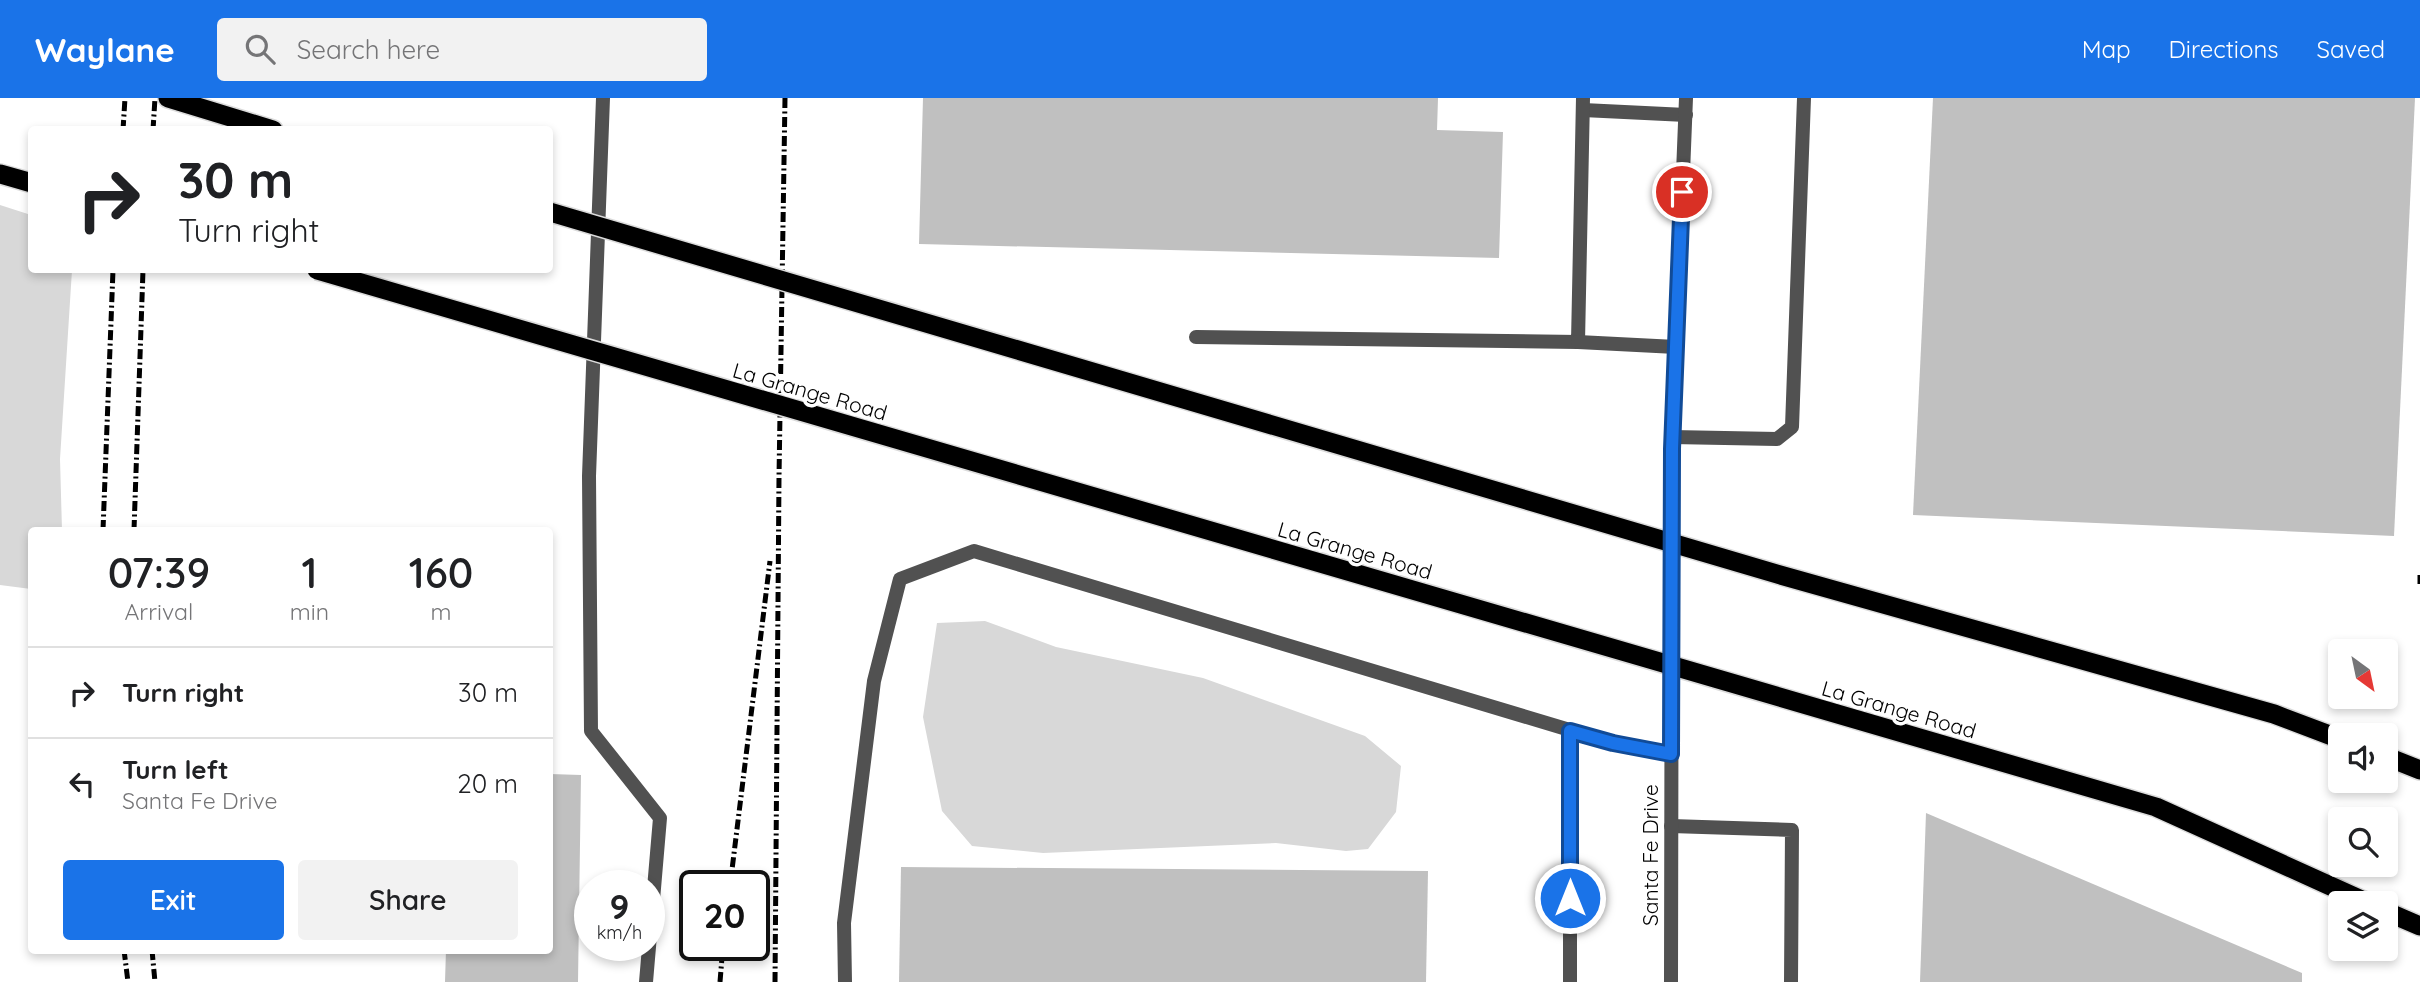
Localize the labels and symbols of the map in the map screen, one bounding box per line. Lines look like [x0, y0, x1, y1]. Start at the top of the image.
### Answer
pin [1652, 162, 1712, 222]
street label: La Grange Road [730, 357, 890, 425]
street label: La Grange Road [1275, 516, 1435, 584]
north arrow [2328, 639, 2398, 709]
street label: La Grange Road [1819, 675, 1979, 743]
street label: Santa Fe Drive [1637, 784, 1663, 926]
position arrow [1533, 861, 1607, 935]
speed limit sign: 20 [679, 870, 770, 961]

